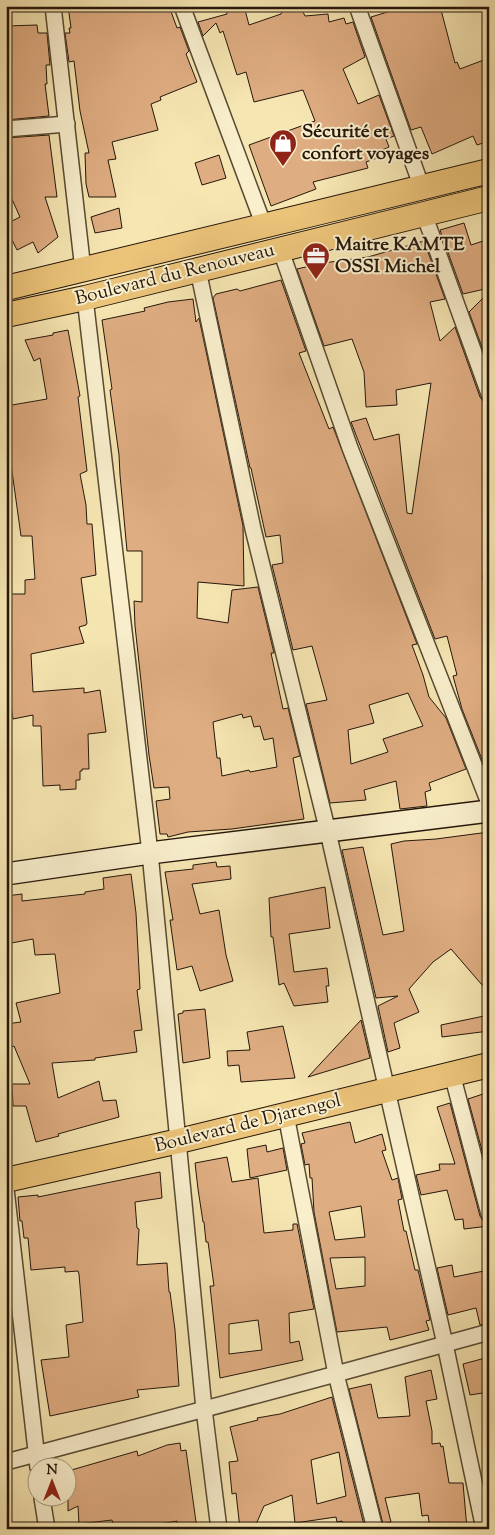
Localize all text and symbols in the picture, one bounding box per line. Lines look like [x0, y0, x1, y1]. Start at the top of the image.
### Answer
place label: Sécurité et confort voyages [302, 119, 430, 168]
shop icon: Sécurité et confort voyages [268, 128, 298, 167]
place label: Maitre KAMTE OSSI Michel [335, 232, 465, 281]
street label: Boulevard du Renouveau [72, 237, 278, 313]
office icon: Maitre KAMTE OSSI Michel [301, 241, 331, 280]
street label: Boulevard de Djarengol [152, 1088, 344, 1160]
north arrow [28, 1458, 78, 1508]
text: N [46, 1461, 58, 1481]

